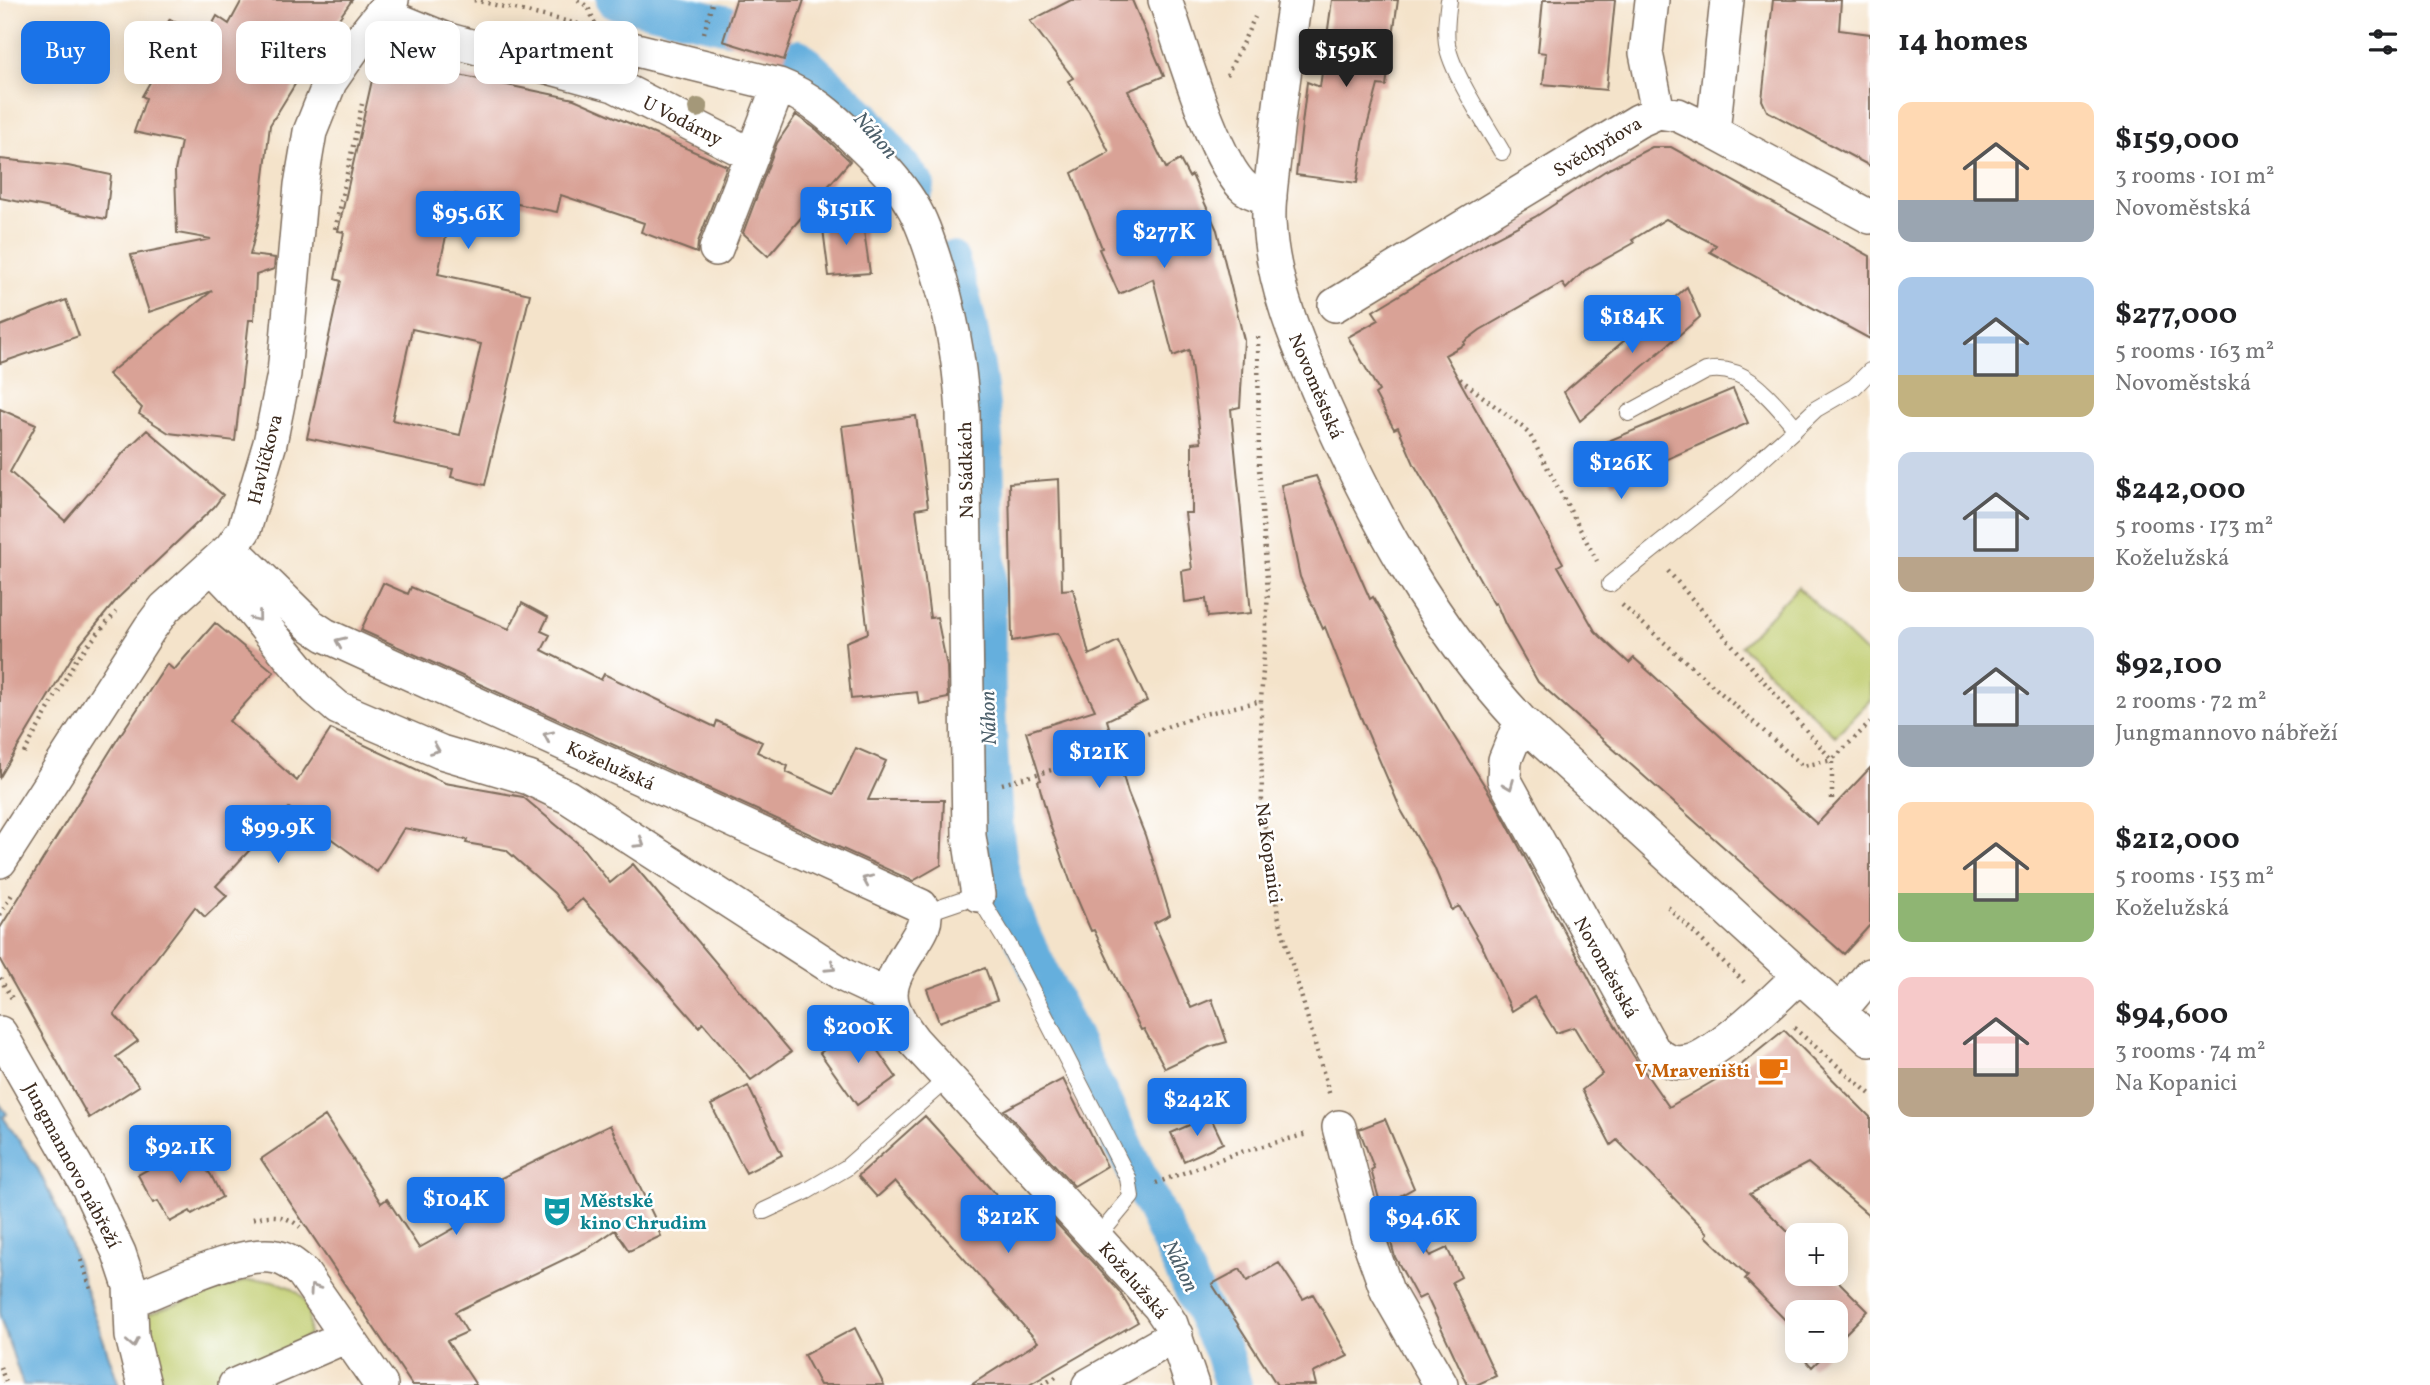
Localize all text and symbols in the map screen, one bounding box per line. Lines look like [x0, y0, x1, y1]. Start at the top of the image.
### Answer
chip: Buy [21, 21, 110, 84]
chip: Rent [124, 21, 222, 84]
chip: Filters [236, 21, 351, 84]
chip: New [365, 21, 460, 84]
chip: Apartment [474, 21, 638, 84]
text: 14 homes [1898, 21, 2028, 63]
icon: filters [2364, 23, 2402, 61]
pin: $159K [1297, 29, 1395, 89]
text: $159K [1315, 36, 1377, 68]
street label: U Vodárny [638, 91, 726, 153]
water label: Náhon [846, 106, 904, 166]
street label: Svěchyňova [1549, 111, 1647, 184]
text: $159,000 [2115, 119, 2239, 161]
icon: home [1954, 130, 2038, 214]
text: 3 rooms · 101 m² [2115, 161, 2275, 193]
pin: $151K [797, 188, 895, 247]
pin: $95.6K [411, 191, 525, 251]
text: Novoměstská [2115, 193, 2251, 225]
text: $151K [816, 194, 876, 226]
text: $95.6K [432, 198, 504, 230]
pin: $277K [1115, 210, 1213, 270]
text: $277K [1132, 217, 1196, 249]
text: $277,000 [2115, 294, 2237, 336]
pin: $184K [1583, 296, 1681, 355]
text: $184K [1600, 302, 1664, 334]
icon: home [1954, 305, 2038, 389]
street label: Novoměstská [1281, 330, 1349, 444]
text: 5 rooms · 163 m² [2115, 336, 2274, 368]
text: Novoměstská [2115, 368, 2251, 400]
street label: Havlíčkova [242, 412, 290, 507]
street label: Na Sádkách [953, 421, 981, 519]
pin: $126K [1572, 442, 1670, 501]
text: $126K [1589, 448, 1653, 480]
text: $242,000 [2115, 469, 2245, 511]
icon: home [1954, 480, 2038, 564]
text: 5 rooms · 173 m² [2115, 511, 2273, 543]
text: Koželužská [2115, 543, 2230, 575]
one-way arrow [249, 609, 261, 622]
one-way arrow [335, 636, 348, 650]
text: $92,100 [2115, 644, 2222, 686]
icon: home [1954, 655, 2038, 739]
text: 2 rooms · 72 m² [2115, 686, 2266, 718]
water label: Náhon [974, 690, 1005, 746]
text: Jungmannovo nábřeží [2115, 718, 2338, 750]
one-way arrow [543, 730, 555, 744]
pin: $121K [1050, 730, 1148, 790]
street label: Koželužská [562, 736, 659, 798]
text: $121K [1069, 737, 1129, 769]
one-way arrow [429, 741, 441, 755]
one-way arrow [1500, 778, 1514, 790]
street label: Na Kopanici [1248, 801, 1288, 905]
pin: $99.9K [221, 806, 335, 865]
text: $99.9K [241, 812, 315, 844]
text: $212,000 [2115, 819, 2240, 861]
icon: home [1954, 830, 2038, 914]
one-way arrow [632, 835, 645, 848]
text: 5 rooms · 153 m² [2115, 861, 2274, 893]
one-way arrow [862, 874, 874, 888]
text: Koželužská [2115, 893, 2230, 925]
street label: Novoměstská [1567, 912, 1644, 1023]
one-way arrow [824, 958, 837, 971]
text: $94,600 [2115, 994, 2228, 1036]
icon: home [1954, 1005, 2038, 1089]
pin: $200K [809, 1006, 907, 1065]
text: $200K [823, 1012, 893, 1044]
text: 3 rooms · 74 m² [2115, 1036, 2265, 1068]
cafe icon: V Mraveništi [1756, 1053, 1790, 1087]
place label: V Mraveništi [1635, 1059, 1750, 1085]
text: Na Kopanici [2115, 1068, 2238, 1100]
pin: $242K [1148, 1078, 1246, 1138]
street label: Jungmannovo nábřeží [17, 1079, 126, 1254]
text: $242K [1163, 1085, 1231, 1117]
pin: $92.1K [123, 1126, 237, 1185]
text: $92.1K [145, 1132, 215, 1164]
pin: $104K [407, 1178, 505, 1237]
text: $104K [423, 1184, 489, 1216]
place label: Městské kino Chrudim [580, 1189, 707, 1237]
theatre icon: Městské kino Chrudim [540, 1194, 574, 1228]
pin: $212K [959, 1196, 1057, 1255]
pin: $94.6K [1366, 1196, 1480, 1256]
text: $212K [977, 1202, 1039, 1234]
text: $94.6K [1386, 1203, 1460, 1235]
map controls [1785, 1223, 1848, 1363]
button: + [1785, 1223, 1848, 1286]
water label: Náhon [1155, 1236, 1205, 1298]
street label: Koželužská [1092, 1237, 1173, 1326]
one-way arrow [310, 1284, 322, 1297]
button: − [1785, 1300, 1848, 1363]
one-way arrow [125, 1337, 140, 1349]

